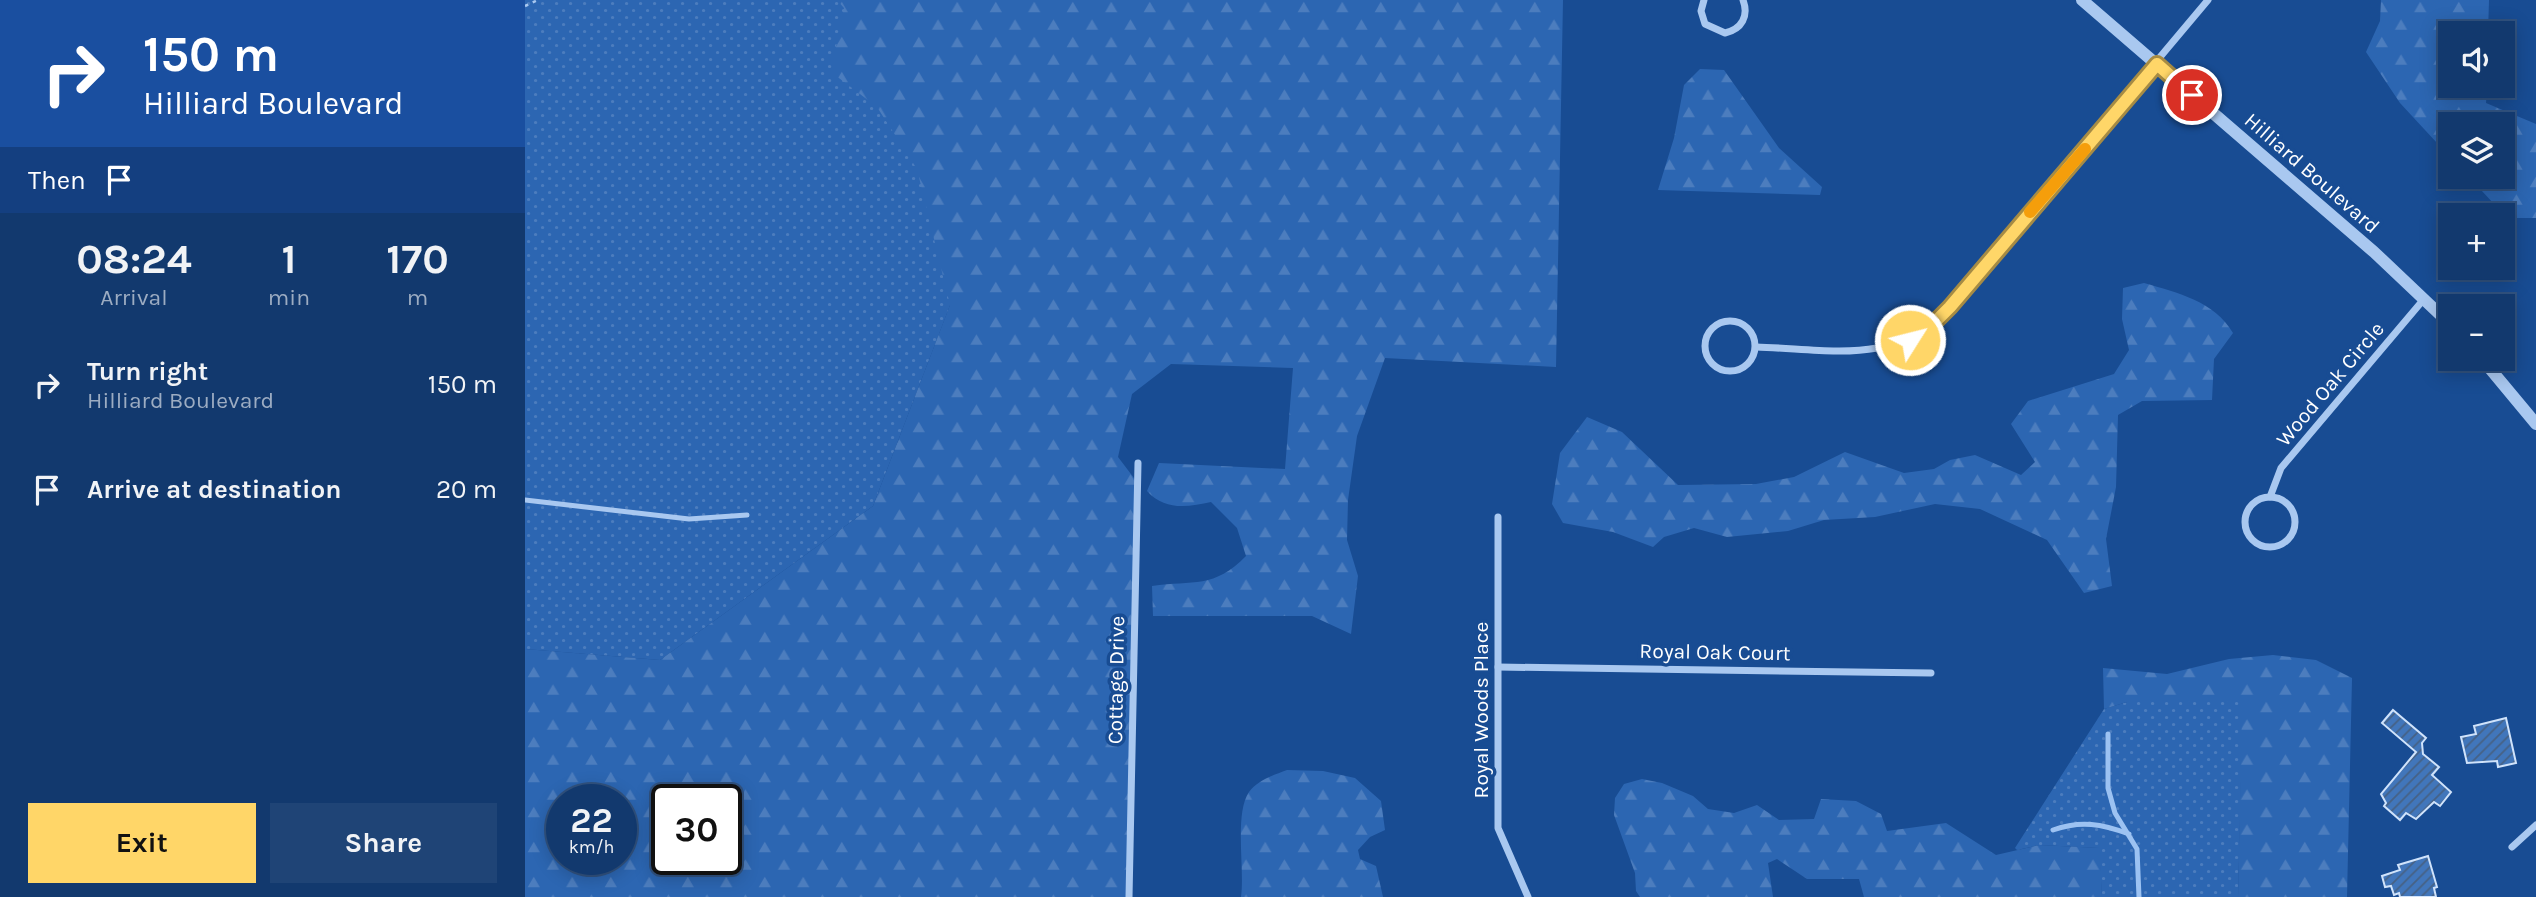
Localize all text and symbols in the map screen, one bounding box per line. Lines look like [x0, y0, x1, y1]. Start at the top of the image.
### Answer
map controls [2438, 21, 2515, 371]
button: sound [2438, 21, 2515, 98]
text: 150 m [143, 26, 279, 83]
icon: right [28, 28, 119, 119]
pin [2162, 65, 2222, 125]
icon: arrive [2173, 76, 2211, 114]
text: Hilliard Boulevard [143, 85, 404, 122]
street label: Hilliard Boulevard [2240, 108, 2384, 238]
button: layers [2438, 112, 2515, 189]
icon: arrive [100, 161, 138, 199]
text: Then [28, 165, 86, 196]
button: + [2438, 203, 2515, 280]
text: 08:24 [76, 234, 192, 284]
text: 1 [281, 234, 296, 284]
text: 170 [386, 234, 449, 284]
text: Arrival [100, 284, 168, 311]
text: min [268, 284, 310, 311]
text: m [407, 284, 428, 311]
button: − [2438, 294, 2515, 371]
position arrow [1873, 303, 1947, 377]
street label: Wood Oak Circle [2271, 317, 2389, 451]
text: Turn right [87, 356, 208, 387]
icon: right [28, 366, 66, 404]
text: 150 m [428, 369, 497, 400]
text: Hilliard Boulevard [87, 387, 274, 414]
icon: arrive [28, 471, 66, 509]
text: Arrive at destination [87, 474, 341, 505]
text: 20 m [436, 474, 497, 505]
street label: Cottage Drive [1103, 616, 1129, 744]
street label: Royal Woods Place [1469, 622, 1493, 798]
street label: Royal Oak Court [1639, 639, 1791, 665]
speed limit sign: 30 [651, 784, 742, 875]
text: 22 [570, 800, 613, 841]
button: Exit [28, 803, 256, 883]
button: Share [270, 803, 497, 883]
text: km/h [569, 836, 614, 858]

